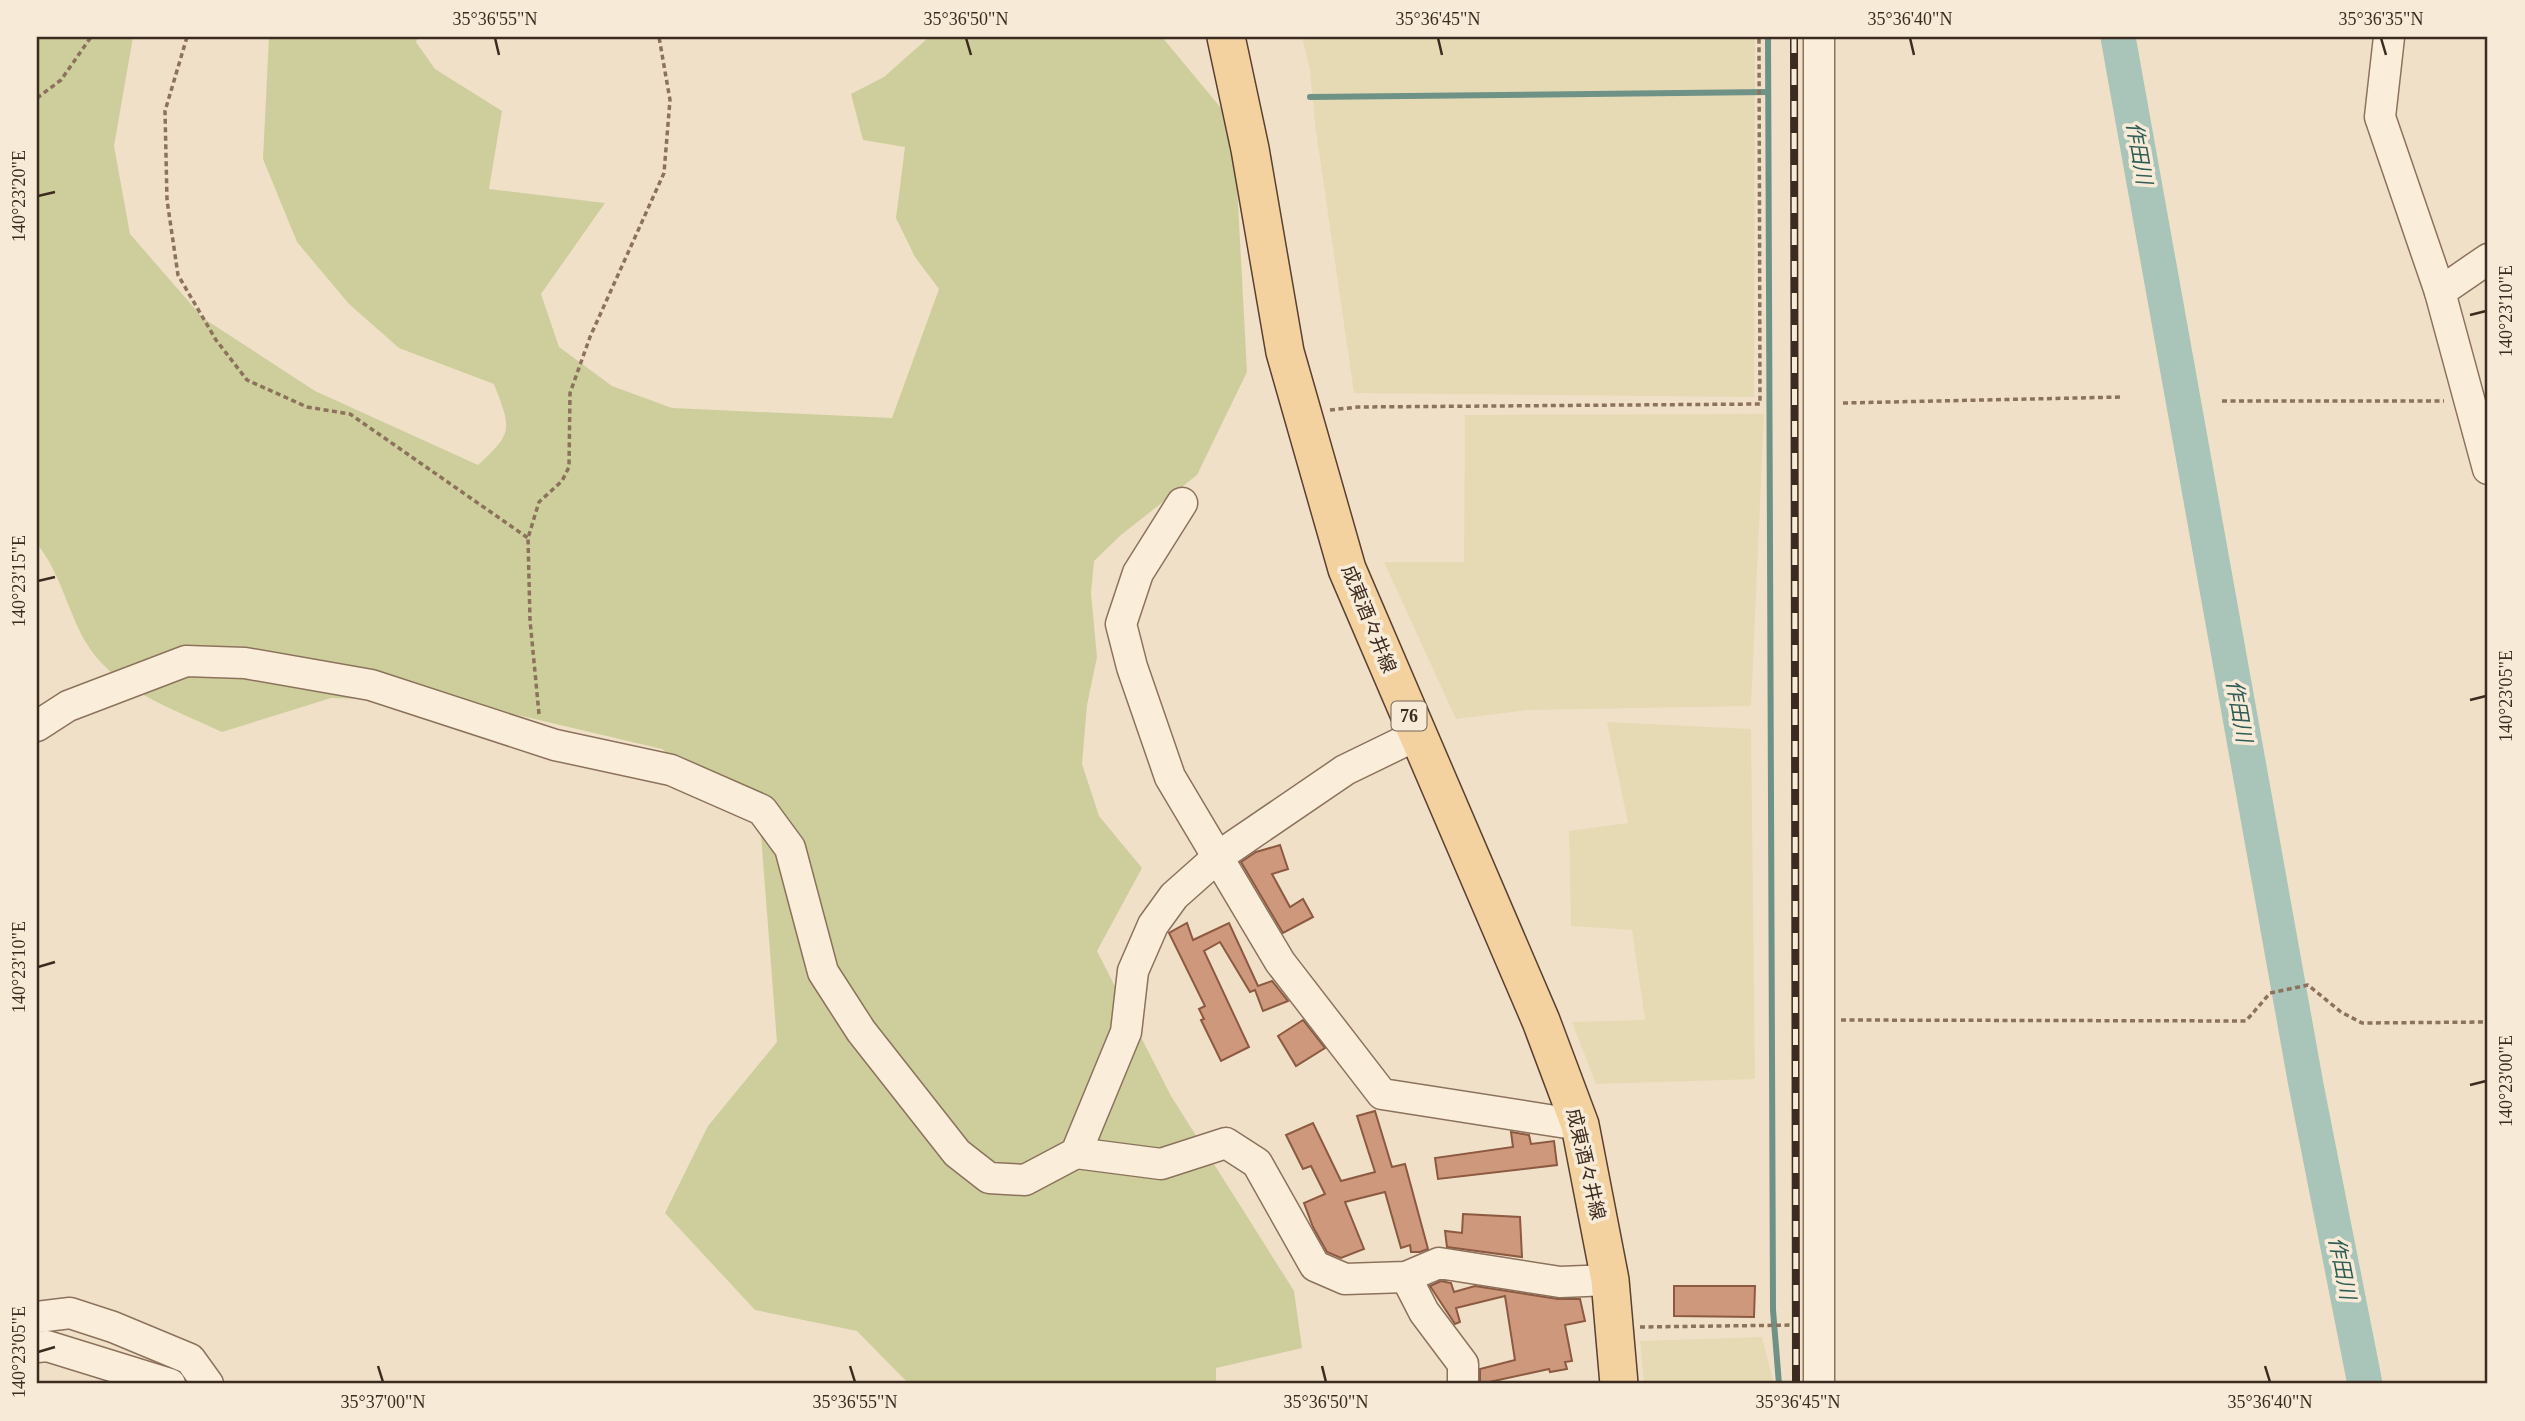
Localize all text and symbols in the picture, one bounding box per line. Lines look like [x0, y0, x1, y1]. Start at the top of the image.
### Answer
text: 35°36'55"N [453, 9, 537, 29]
text: 35°36'50"N [924, 9, 1008, 29]
text: 35°36'45"N [1396, 9, 1480, 29]
text: 35°36'40"N [1868, 9, 1952, 29]
text: 35°36'35"N [2339, 9, 2423, 29]
water label: 作田川 [2122, 120, 2157, 188]
text: 140°23'20"E [9, 150, 29, 242]
text: 140°23'10"E [2496, 265, 2516, 357]
text: 140°23'15"E [9, 535, 29, 627]
street label: 成東酒々井線 [1338, 562, 1400, 676]
text: 140°23'05"E [2496, 650, 2516, 742]
water label: 作田川 [2222, 678, 2257, 746]
road number: 76 [1392, 702, 1426, 730]
text: 140°23'10"E [9, 921, 29, 1013]
text: 140°23'00"E [2496, 1035, 2516, 1127]
street label: 成東酒々井線 [1563, 1106, 1609, 1222]
water label: 作田川 [2324, 1235, 2360, 1303]
text: 140°23'05"E [9, 1306, 29, 1398]
text: 35°37'00"N [341, 1392, 425, 1412]
text: 35°36'55"N [813, 1392, 897, 1412]
text: 35°36'50"N [1284, 1392, 1368, 1412]
text: 35°36'45"N [1756, 1392, 1840, 1412]
text: 35°36'40"N [2228, 1392, 2312, 1412]

